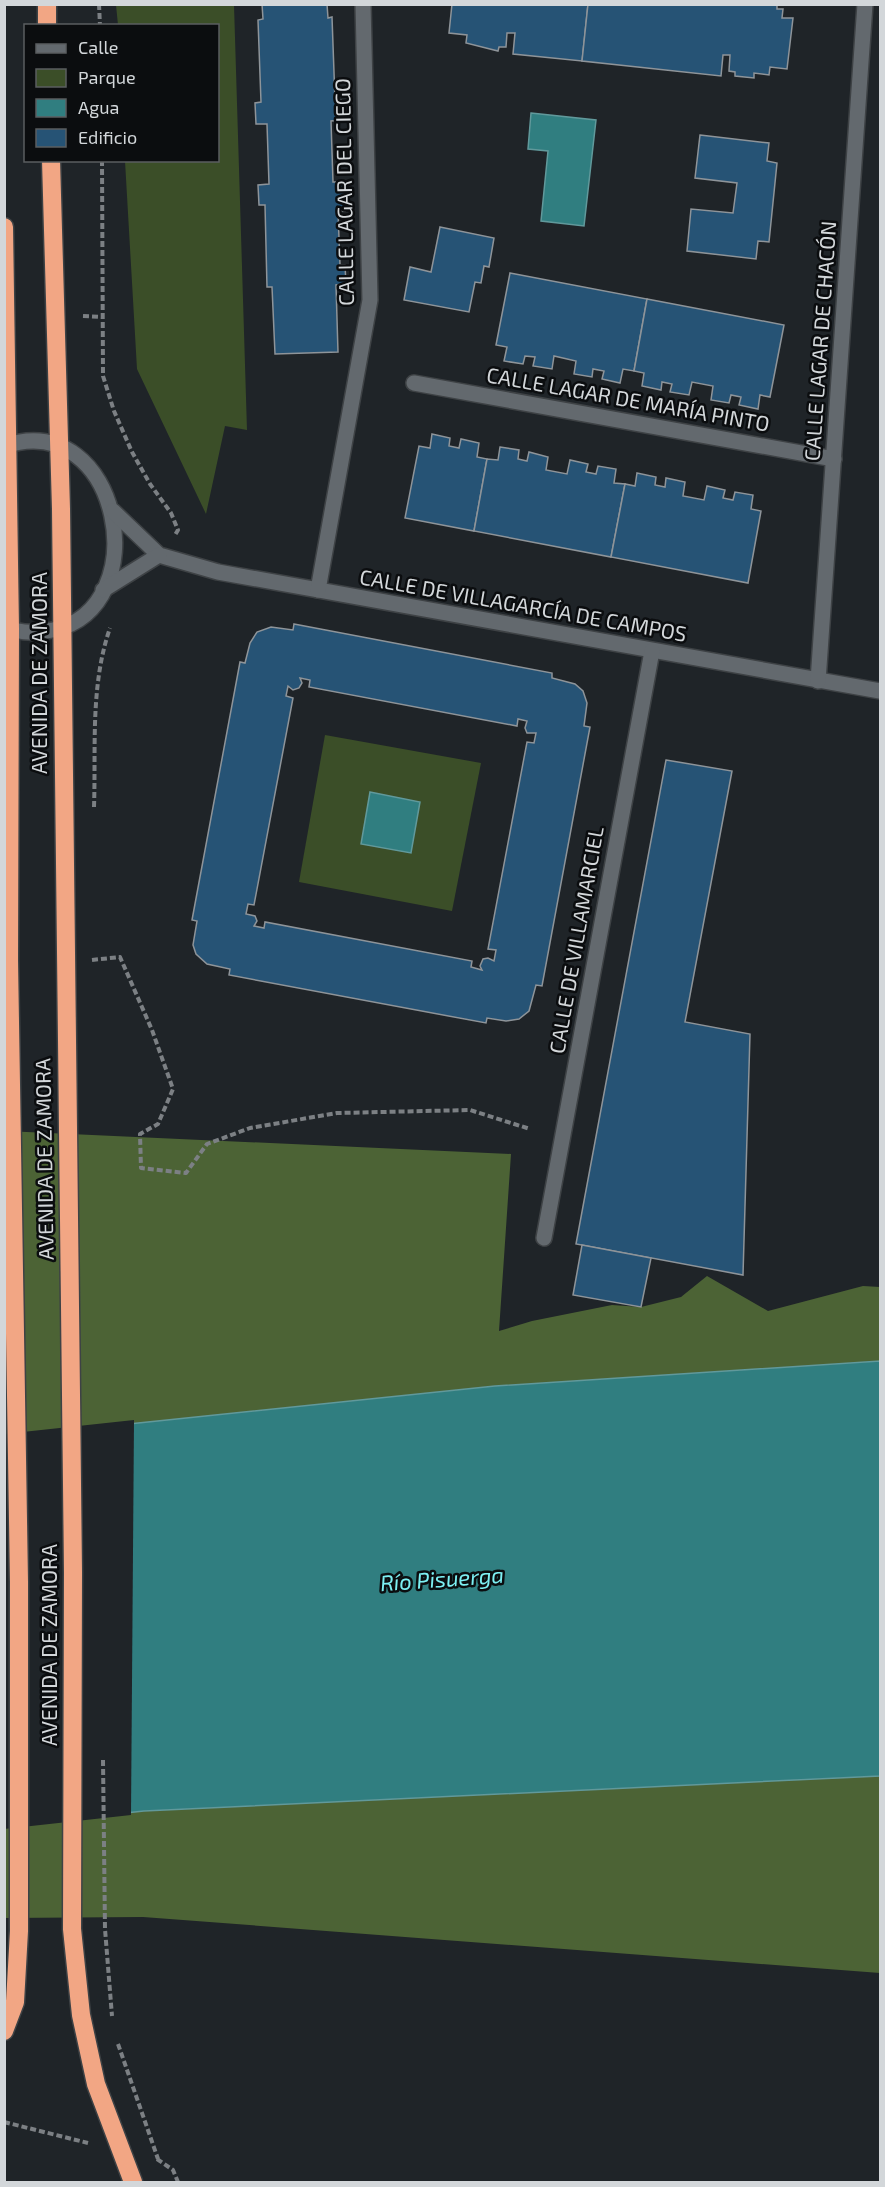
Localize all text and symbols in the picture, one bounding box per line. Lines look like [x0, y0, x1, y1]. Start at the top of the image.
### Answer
legend [24, 24, 219, 162]
text: Calle [78, 36, 119, 58]
text: Parque [78, 66, 136, 88]
street label: CALLE LAGAR DEL CIEGO [329, 78, 358, 306]
text: Agua [78, 96, 119, 118]
text: Edificio [78, 126, 137, 148]
street label: CALLE LAGAR DE CHACÓN [799, 220, 840, 462]
street label: CALLE LAGAR DE MARÍA PINTO [485, 361, 772, 436]
street label: CALLE DE VILLAGARCÍA DE CAMPOS [358, 563, 689, 646]
street label: AVENIDA DE ZAMORA [26, 572, 51, 774]
street label: CALLE DE VILLAMARCIEL [543, 824, 608, 1055]
street label: AVENIDA DE ZAMORA [29, 1058, 58, 1260]
street label: AVENIDA DE ZAMORA [36, 1544, 61, 1746]
water label: Río Pisuerga [379, 1561, 505, 1595]

